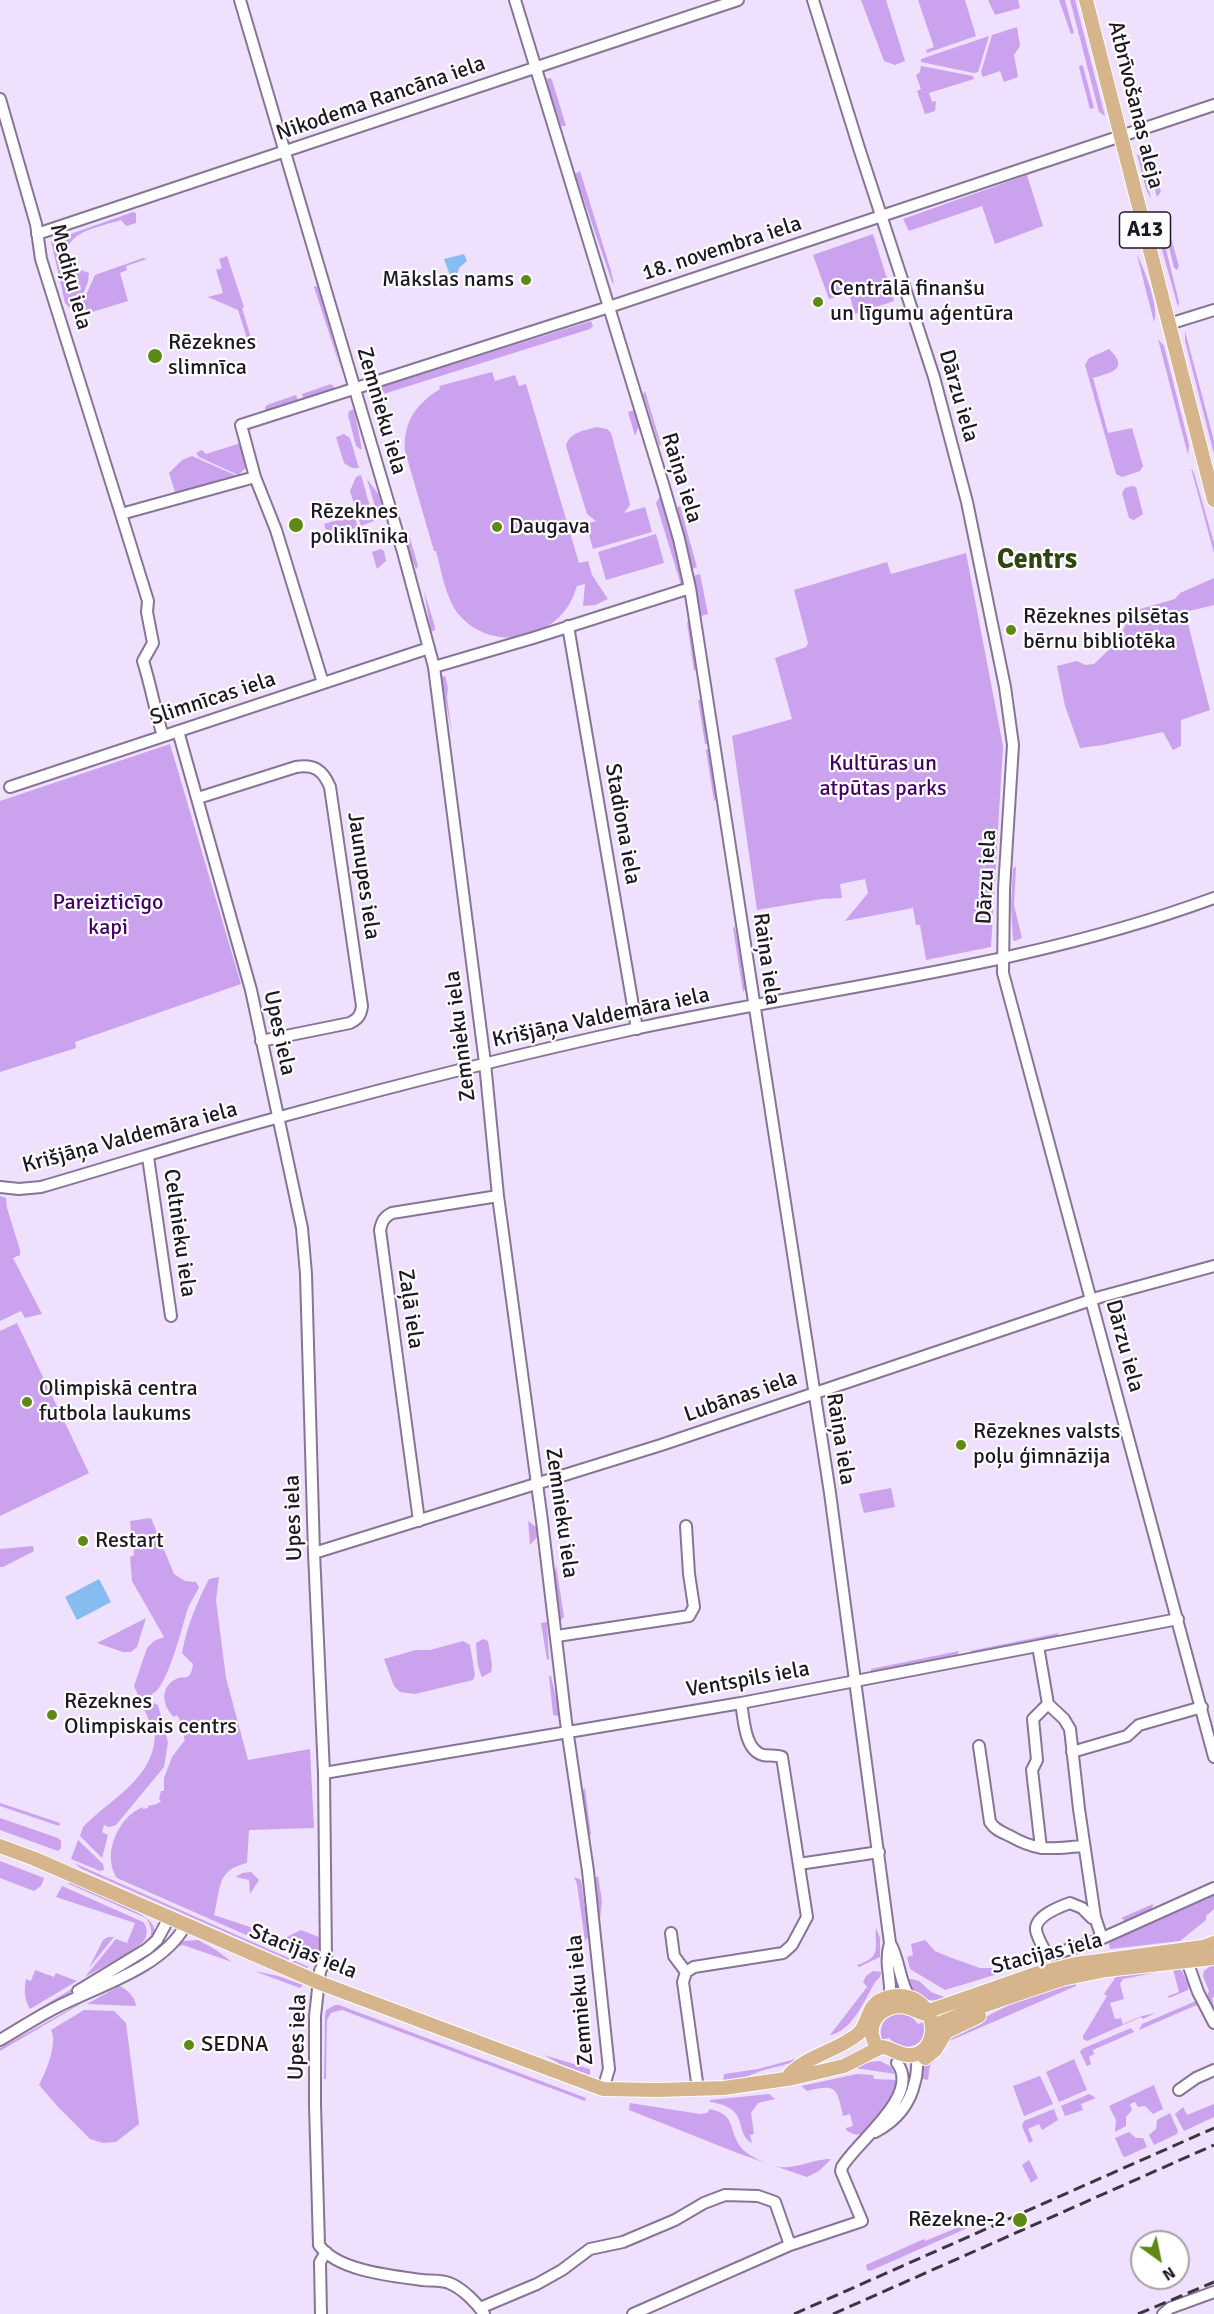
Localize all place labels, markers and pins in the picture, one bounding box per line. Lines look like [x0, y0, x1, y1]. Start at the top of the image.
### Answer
place label: Mākslas nams [382, 267, 514, 293]
marker: Mākslas nams [519, 273, 533, 287]
place label: Centrālā finanšu un līgumu aģentūra [830, 276, 1014, 328]
marker: Centrālā finanšu un līgumu aģentūra [811, 295, 825, 309]
place label: Rēzeknes slimnīca [168, 330, 256, 382]
marker: Rēzeknes slimnīca [146, 347, 164, 365]
place label: Rēzeknes poliklīnika [310, 499, 409, 550]
place label: Daugava [509, 514, 590, 540]
marker: Rēzeknes poliklīnika [287, 516, 305, 534]
marker: Daugava [490, 520, 504, 534]
place label: Rēzeknes pilsētas bērnu bibliotēka [1023, 604, 1189, 656]
marker: Rēzeknes pilsētas bērnu bibliotēka [1004, 623, 1018, 637]
place label: Olimpiskā centra futbola laukums [39, 1376, 198, 1428]
marker: Olimpiskā centra futbola laukums [20, 1395, 34, 1409]
place label: Rēzeknes valsts poļu ģimnāzija [973, 1419, 1120, 1470]
marker: Rēzeknes valsts poļu ģimnāzija [954, 1438, 968, 1452]
place label: Restart [95, 1528, 164, 1554]
marker: Restart [76, 1534, 90, 1548]
place label: Rēzeknes Olimpiskais centrs [64, 1689, 237, 1741]
marker: Rēzeknes Olimpiskais centrs [45, 1708, 59, 1722]
place label: SEDNA [201, 2032, 268, 2058]
marker: SEDNA [182, 2038, 196, 2052]
place label: Rēzekne-2 [908, 2207, 1006, 2233]
marker: Rēzekne-2 [1011, 2211, 1029, 2229]

